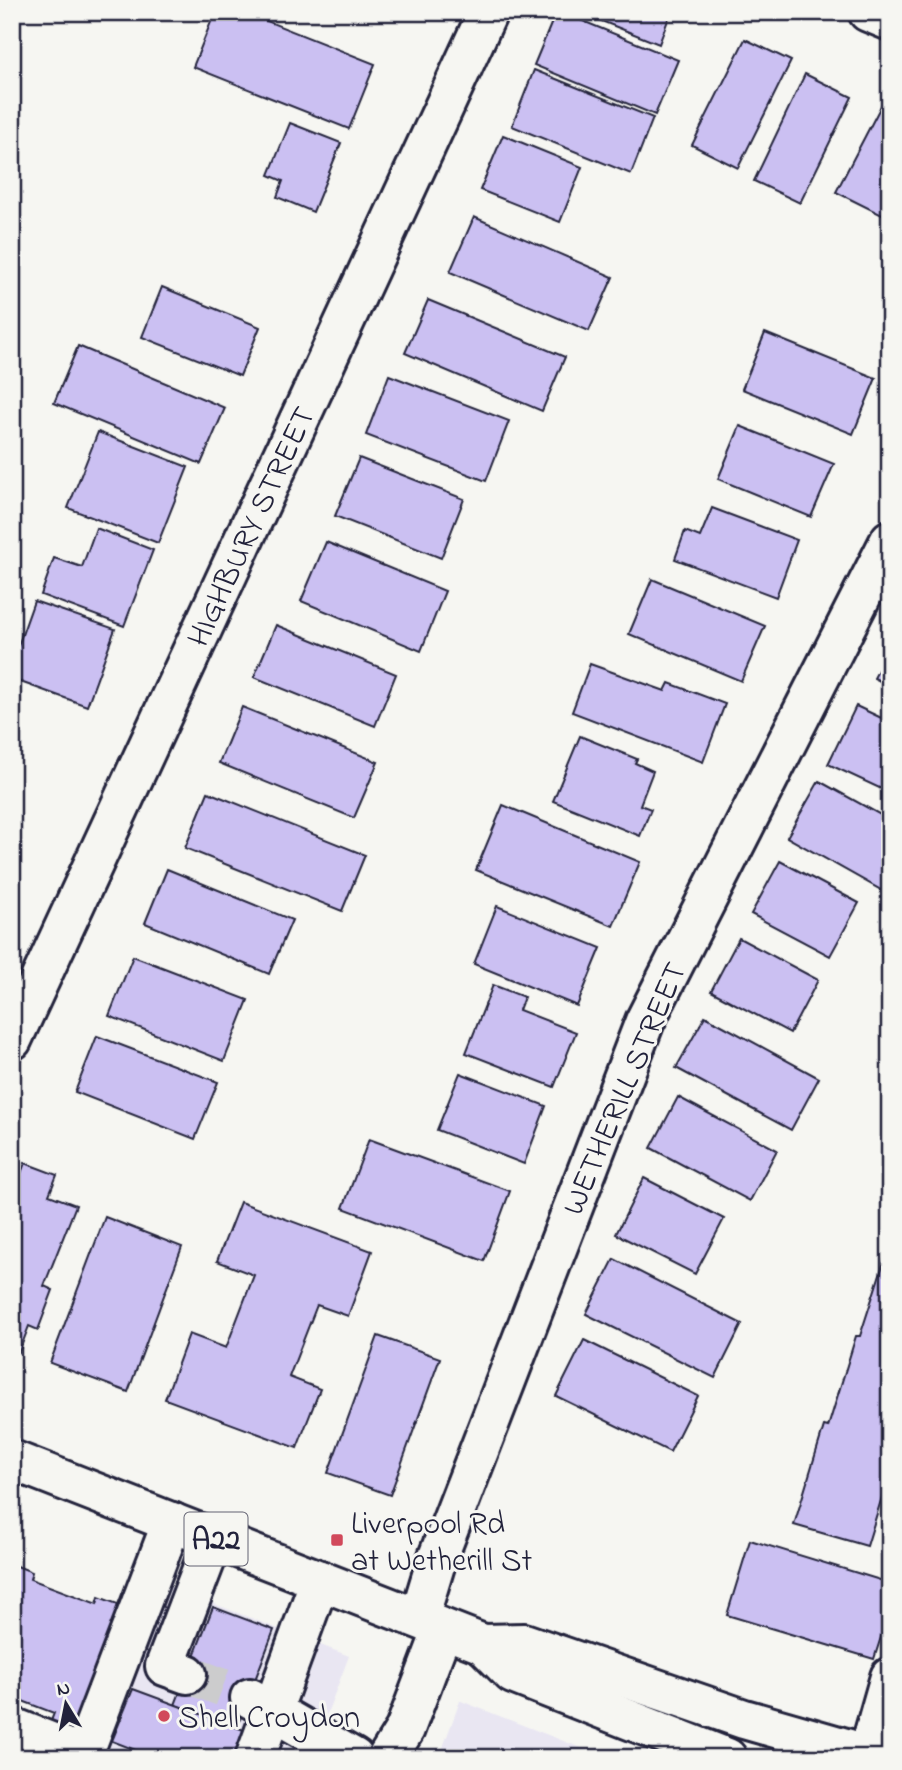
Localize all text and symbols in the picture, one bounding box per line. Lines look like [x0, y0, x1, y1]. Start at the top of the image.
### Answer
street label: HIGHBURY STREET [177, 399, 330, 656]
street label: WETHERILL STREET [552, 955, 701, 1223]
place label: Liverpool Rd at Wetherill St [351, 1502, 532, 1586]
road number: A22 [184, 1512, 248, 1566]
marker: Liverpool Rd at Wetherill St [329, 1532, 345, 1548]
north arrow [32, 1668, 102, 1738]
text: N [55, 1675, 72, 1704]
place label: Shell Croydon [178, 1696, 360, 1743]
marker: Shell Croydon [156, 1708, 172, 1724]

